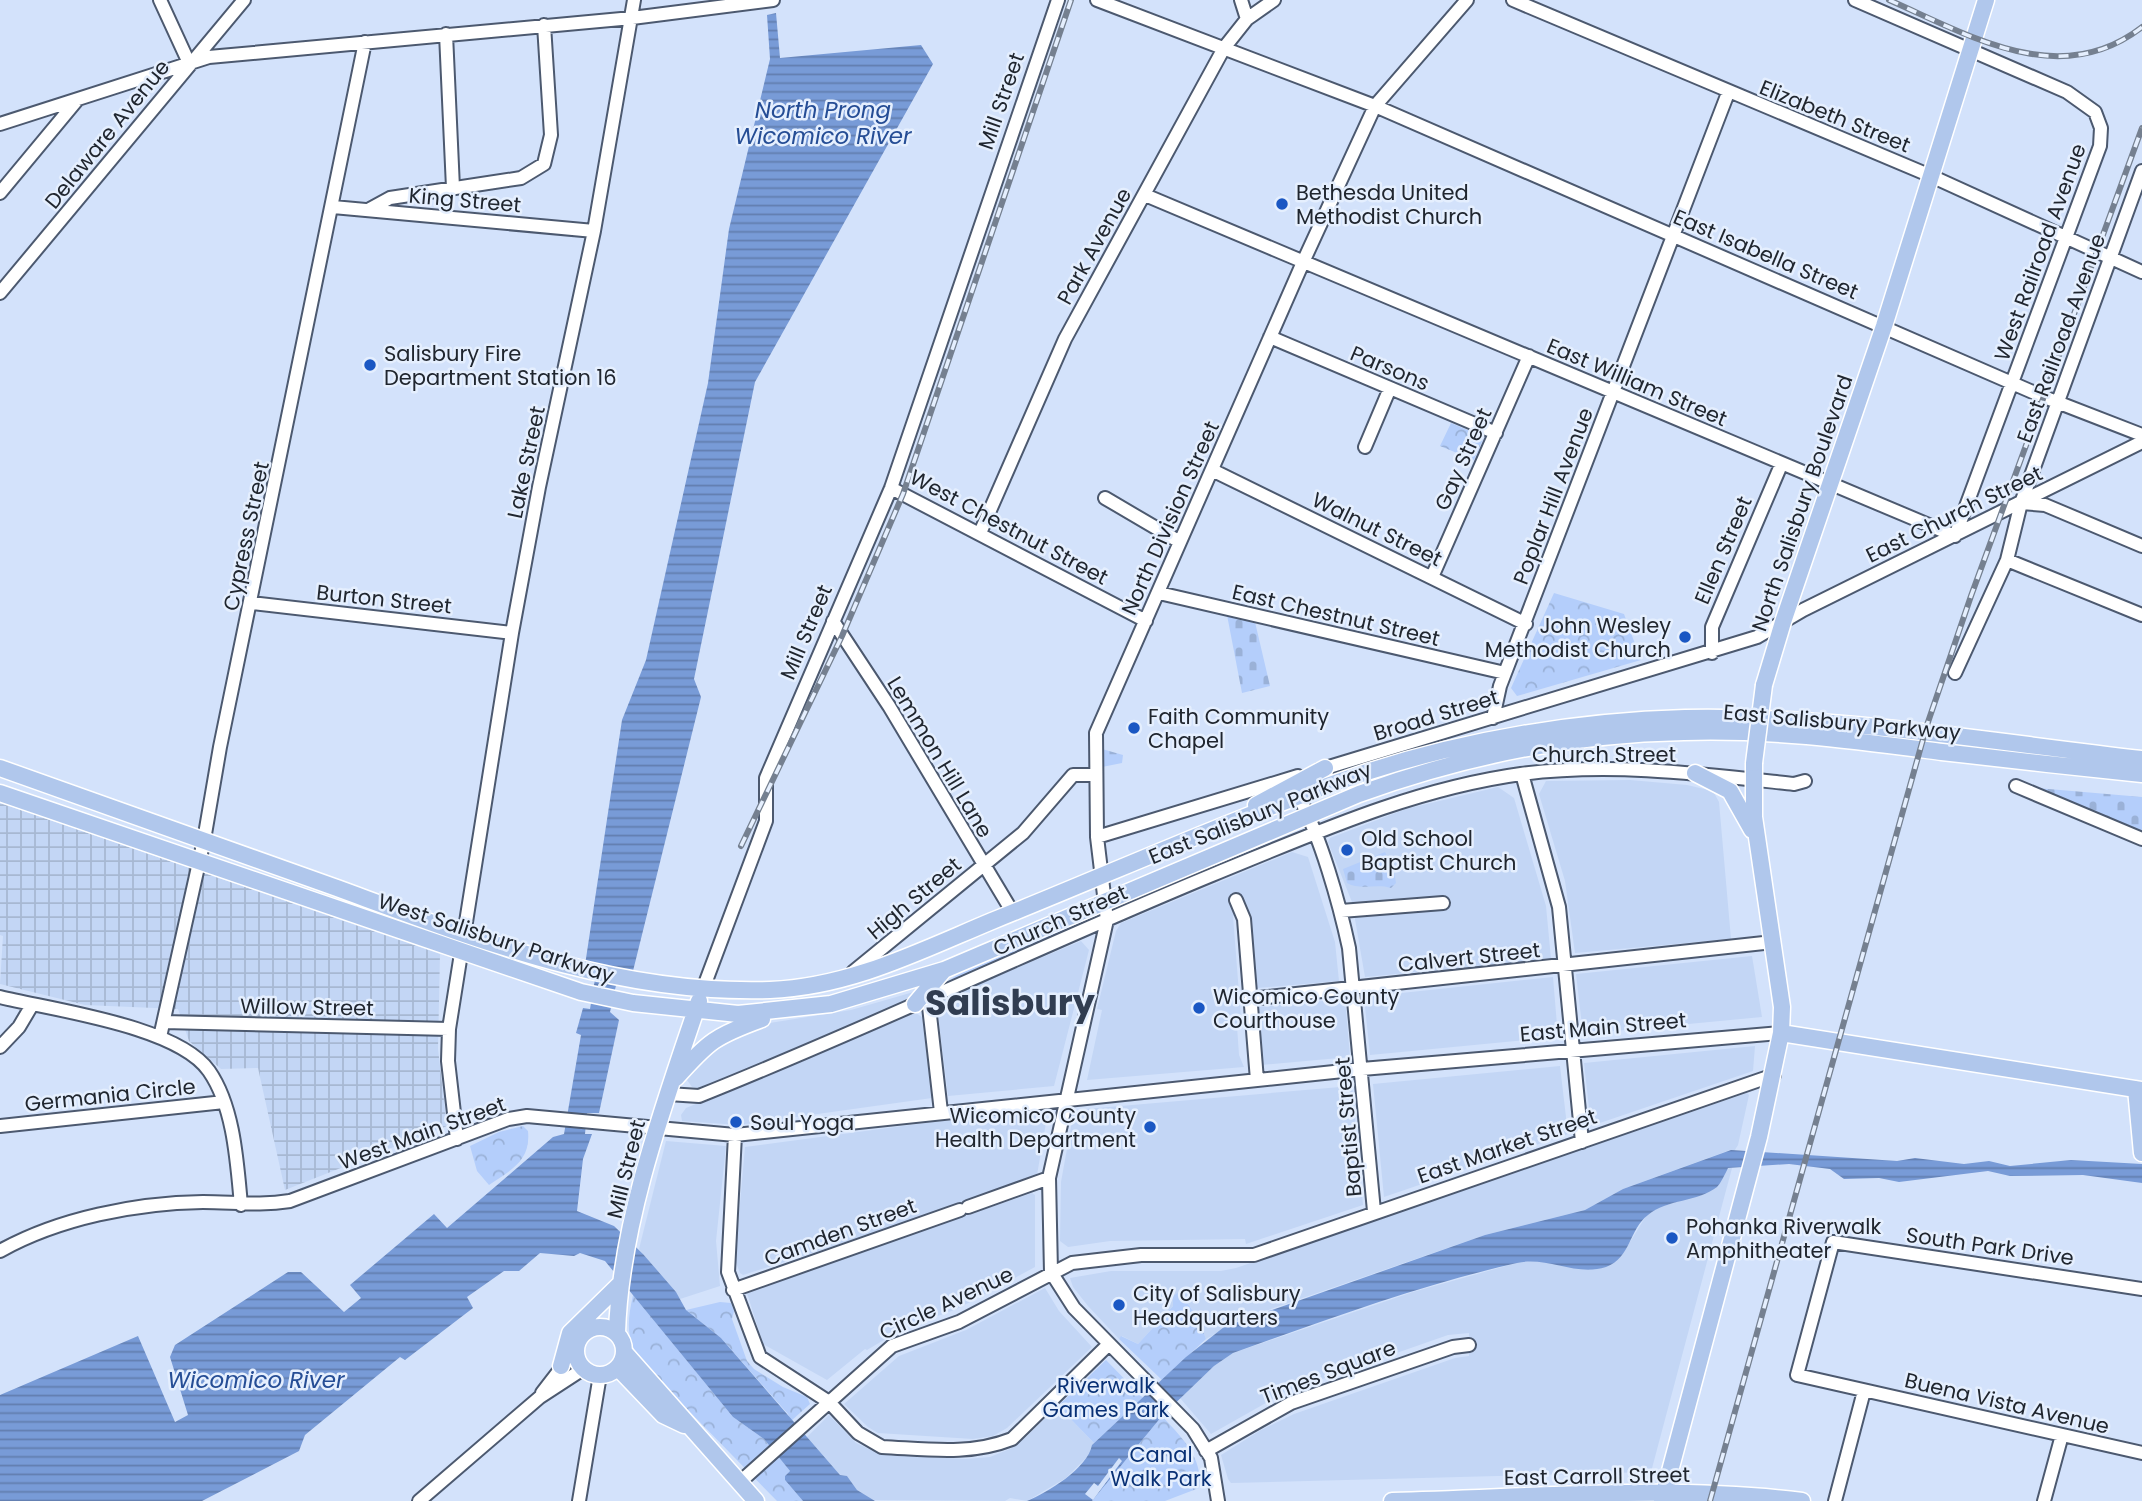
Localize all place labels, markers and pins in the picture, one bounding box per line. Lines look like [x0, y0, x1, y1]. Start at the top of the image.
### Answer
place label: Bethesda United Methodist Church [1296, 178, 1482, 231]
marker: Bethesda United Methodist Church [1274, 196, 1290, 212]
place label: Salisbury Fire Department Station 16 [384, 339, 617, 392]
marker: Salisbury Fire Department Station 16 [362, 357, 378, 373]
place label: John Wesley Methodist Church [1485, 611, 1671, 664]
marker: John Wesley Methodist Church [1677, 629, 1693, 645]
place label: Faith Community Chapel [1148, 702, 1329, 755]
marker: Faith Community Chapel [1126, 720, 1142, 736]
place label: Old School Baptist Church [1361, 824, 1516, 877]
marker: Old School Baptist Church [1339, 842, 1355, 858]
place label: Wicomico County Courthouse [1213, 982, 1400, 1035]
marker: Wicomico County Courthouse [1191, 1000, 1207, 1016]
place label: Wicomico County Health Department [935, 1101, 1136, 1154]
place label: Soul Yoga [750, 1108, 854, 1137]
marker: Soul Yoga [728, 1114, 744, 1130]
marker: Wicomico County Health Department [1142, 1119, 1158, 1135]
place label: Pohanka Riverwalk Amphitheater [1686, 1212, 1881, 1265]
marker: Pohanka Riverwalk Amphitheater [1664, 1230, 1680, 1246]
place label: City of Salisbury Headquarters [1133, 1279, 1301, 1332]
marker: City of Salisbury Headquarters [1111, 1297, 1127, 1313]

